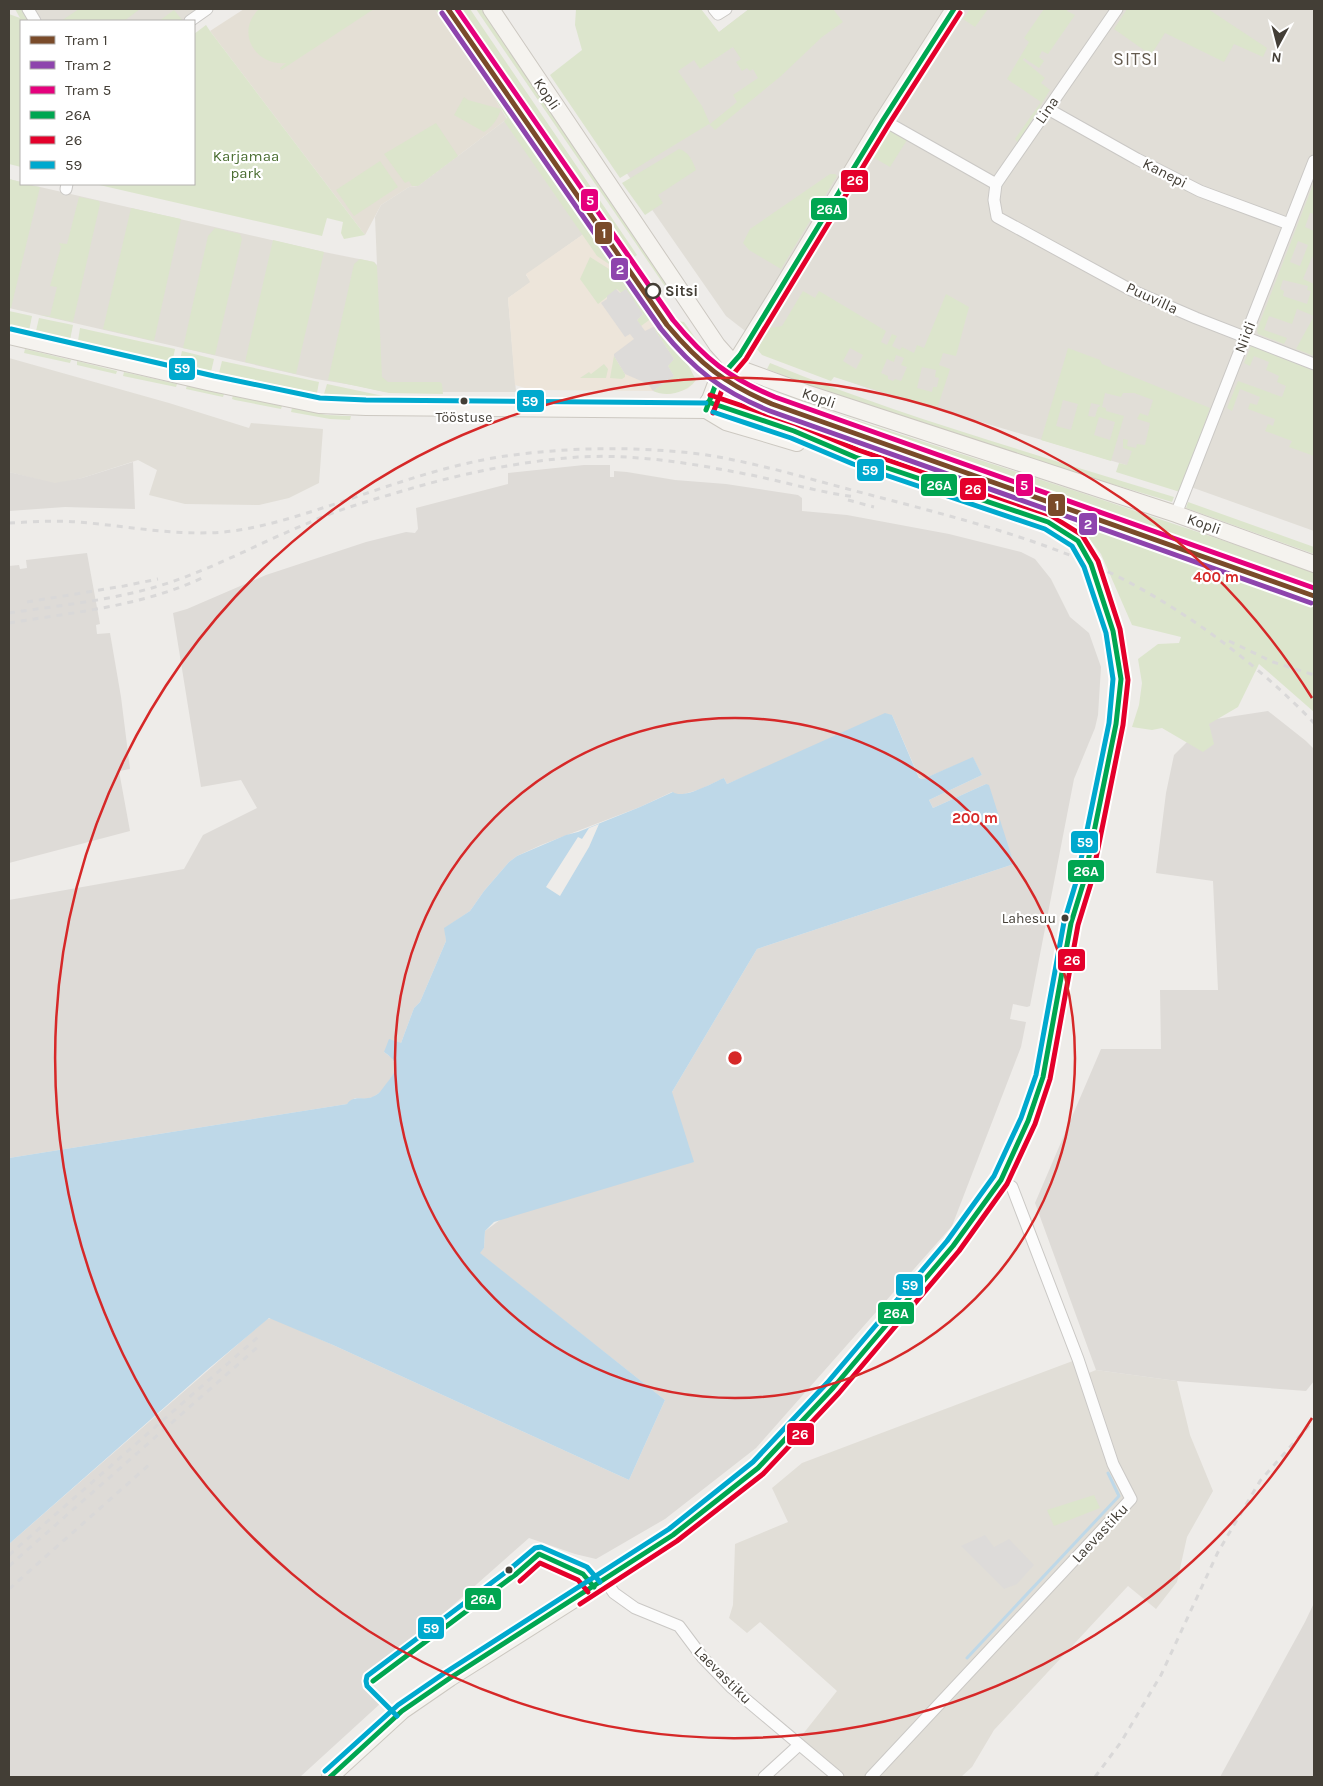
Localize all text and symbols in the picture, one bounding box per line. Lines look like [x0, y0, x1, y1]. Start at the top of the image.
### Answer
legend [20, 20, 195, 185]
north arrow [1253, 20, 1303, 70]
text: Tram 1 [65, 31, 108, 49]
district label: SITSI [1113, 48, 1159, 70]
text: N [1270, 48, 1282, 66]
text: Tram 2 [65, 56, 111, 74]
street label: Kopli [530, 75, 564, 113]
text: Tram 5 [65, 81, 111, 99]
street label: Lina [1031, 93, 1063, 127]
text: 26A [65, 106, 91, 124]
text: 26 [65, 131, 82, 149]
park label: Karjamaa park [213, 147, 279, 182]
street label: Kanepi [1140, 154, 1190, 192]
text: 59 [65, 156, 82, 174]
line badge: 26 [840, 169, 869, 193]
text: 26 [847, 172, 863, 189]
line badge: 5 [580, 188, 599, 212]
text: 5 [586, 192, 594, 209]
line badge: 26A [810, 197, 848, 221]
text: 26A [816, 201, 842, 218]
line badge: 1 [594, 221, 613, 245]
text: 1 [602, 225, 607, 242]
line badge: 2 [610, 257, 629, 281]
text: 2 [616, 261, 624, 278]
street label: Puuvilla [1123, 278, 1181, 318]
place label: Sitsi [665, 282, 698, 300]
marker: Sitsi [645, 283, 661, 299]
street label: Niidi [1231, 319, 1259, 355]
line badge: 59 [168, 357, 196, 381]
text: 59 [174, 360, 190, 377]
street label: Kopli [800, 384, 838, 412]
line badge: 59 [516, 389, 545, 413]
text: 59 [522, 393, 538, 410]
marker: Tööstuse [459, 396, 469, 406]
place label: Tööstuse [436, 409, 492, 426]
line badge: 59 [856, 458, 885, 482]
text: 59 [862, 462, 878, 479]
line badge: 26A [920, 473, 958, 497]
line badge: 5 [1015, 473, 1034, 497]
text: 26A [926, 477, 952, 494]
line badge: 26 [959, 477, 987, 501]
text: 5 [1020, 477, 1028, 494]
text: 26 [965, 481, 981, 498]
line badge: 1 [1047, 493, 1066, 517]
text: 1 [1055, 497, 1060, 514]
street label: Kopli [1185, 510, 1223, 538]
line badge: 2 [1078, 512, 1098, 536]
text: 2 [1084, 516, 1092, 533]
text: 400 m [1193, 568, 1239, 586]
text: 200 m [952, 809, 998, 827]
line badge: 59 [1070, 830, 1099, 854]
text: 59 [1077, 834, 1093, 851]
line badge: 26A [1067, 859, 1105, 883]
text: 26A [1073, 863, 1099, 880]
place label: Lahesuu [1002, 910, 1056, 927]
marker: Lahesuu [1060, 913, 1070, 923]
line badge: 26 [1057, 948, 1086, 972]
text: 26 [1064, 952, 1080, 969]
centre of rings [726, 1049, 744, 1067]
line badge: 59 [895, 1273, 924, 1297]
text: 59 [902, 1277, 918, 1294]
line badge: 26A [877, 1301, 915, 1325]
text: 26A [883, 1305, 909, 1322]
line badge: 26 [786, 1422, 815, 1446]
text: 26 [792, 1426, 808, 1443]
street label: Laevastiku [1068, 1500, 1132, 1566]
unlabelled marker [504, 1565, 514, 1575]
line badge: 26A [464, 1587, 502, 1611]
text: 26A [470, 1591, 496, 1608]
line badge: 59 [417, 1616, 445, 1640]
text: 59 [423, 1620, 439, 1637]
street label: Laevastiku [690, 1642, 756, 1708]

